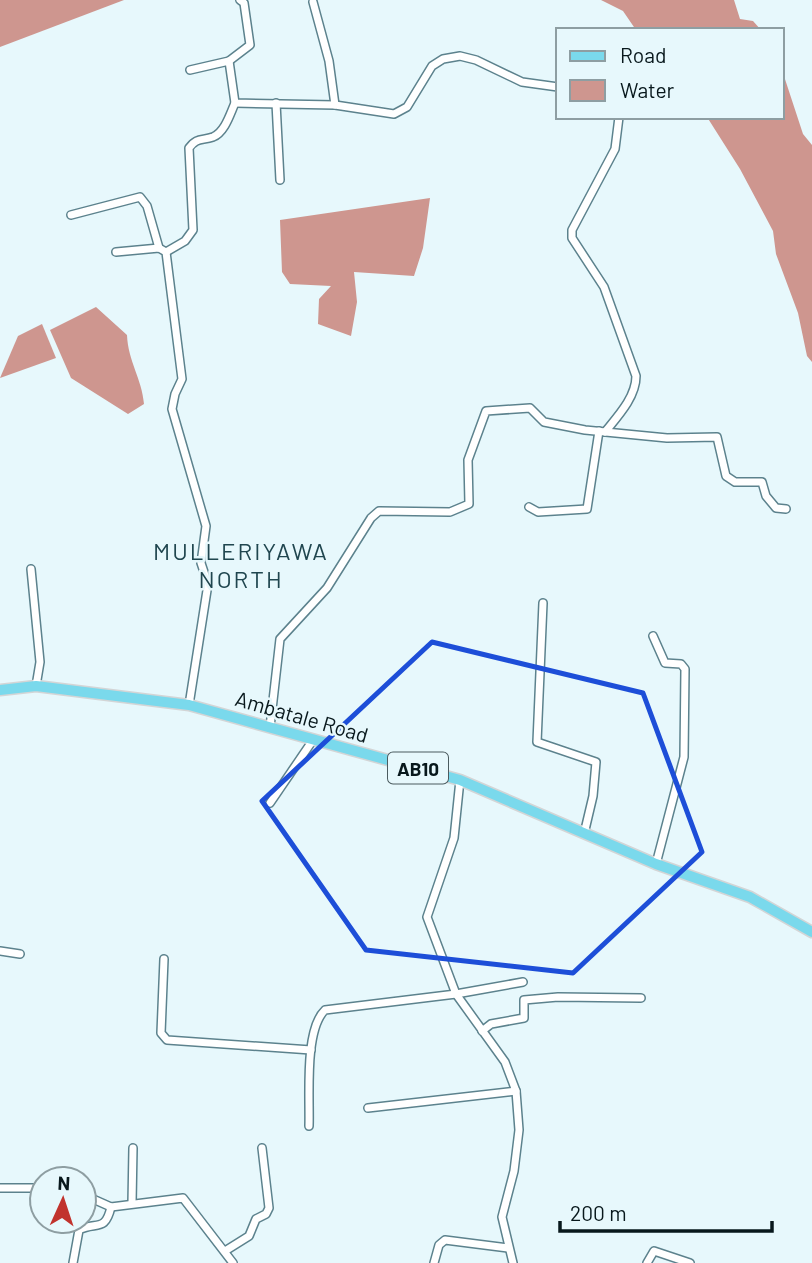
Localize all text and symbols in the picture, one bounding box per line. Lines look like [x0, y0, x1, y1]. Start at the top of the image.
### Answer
legend [556, 28, 784, 119]
text: Road [620, 42, 666, 67]
text: Water [620, 77, 675, 102]
district label: MULLERIYAWA NORTH [153, 536, 329, 593]
street label: Ambatale Road [233, 685, 371, 747]
road number: AB10 [388, 752, 448, 783]
north arrow [28, 1165, 98, 1235]
text: N [57, 1171, 71, 1194]
scale bar [560, 1190, 772, 1234]
text: 200 m [570, 1200, 627, 1225]

